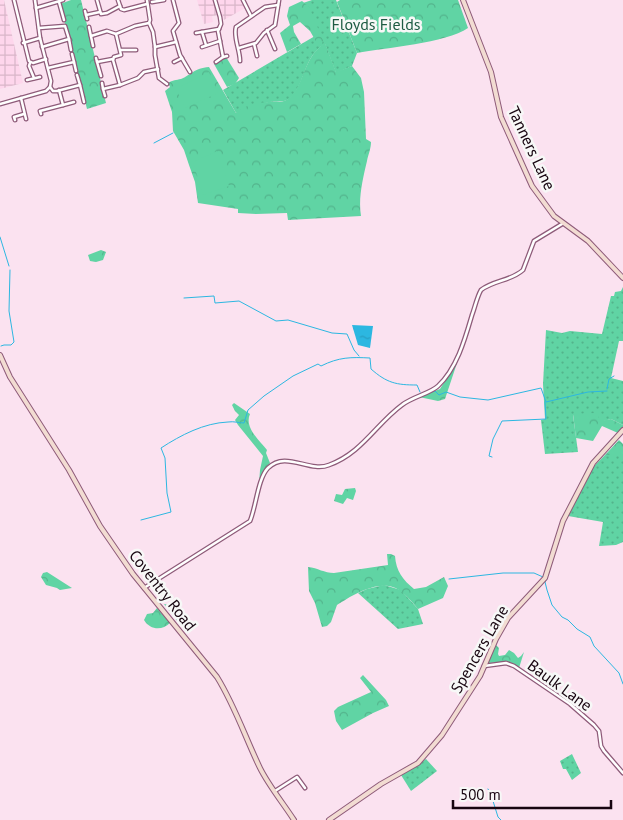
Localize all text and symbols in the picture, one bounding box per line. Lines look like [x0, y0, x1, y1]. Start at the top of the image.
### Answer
park label: Floyds Fields [331, 14, 421, 34]
street label: Tanners Lane [504, 103, 560, 193]
street label: Coventry Road [125, 546, 201, 634]
street label: Spencers Lane [446, 601, 512, 697]
street label: Baulk Lane [524, 655, 596, 715]
scale bar [453, 778, 610, 810]
text: 500 m [460, 785, 501, 804]

